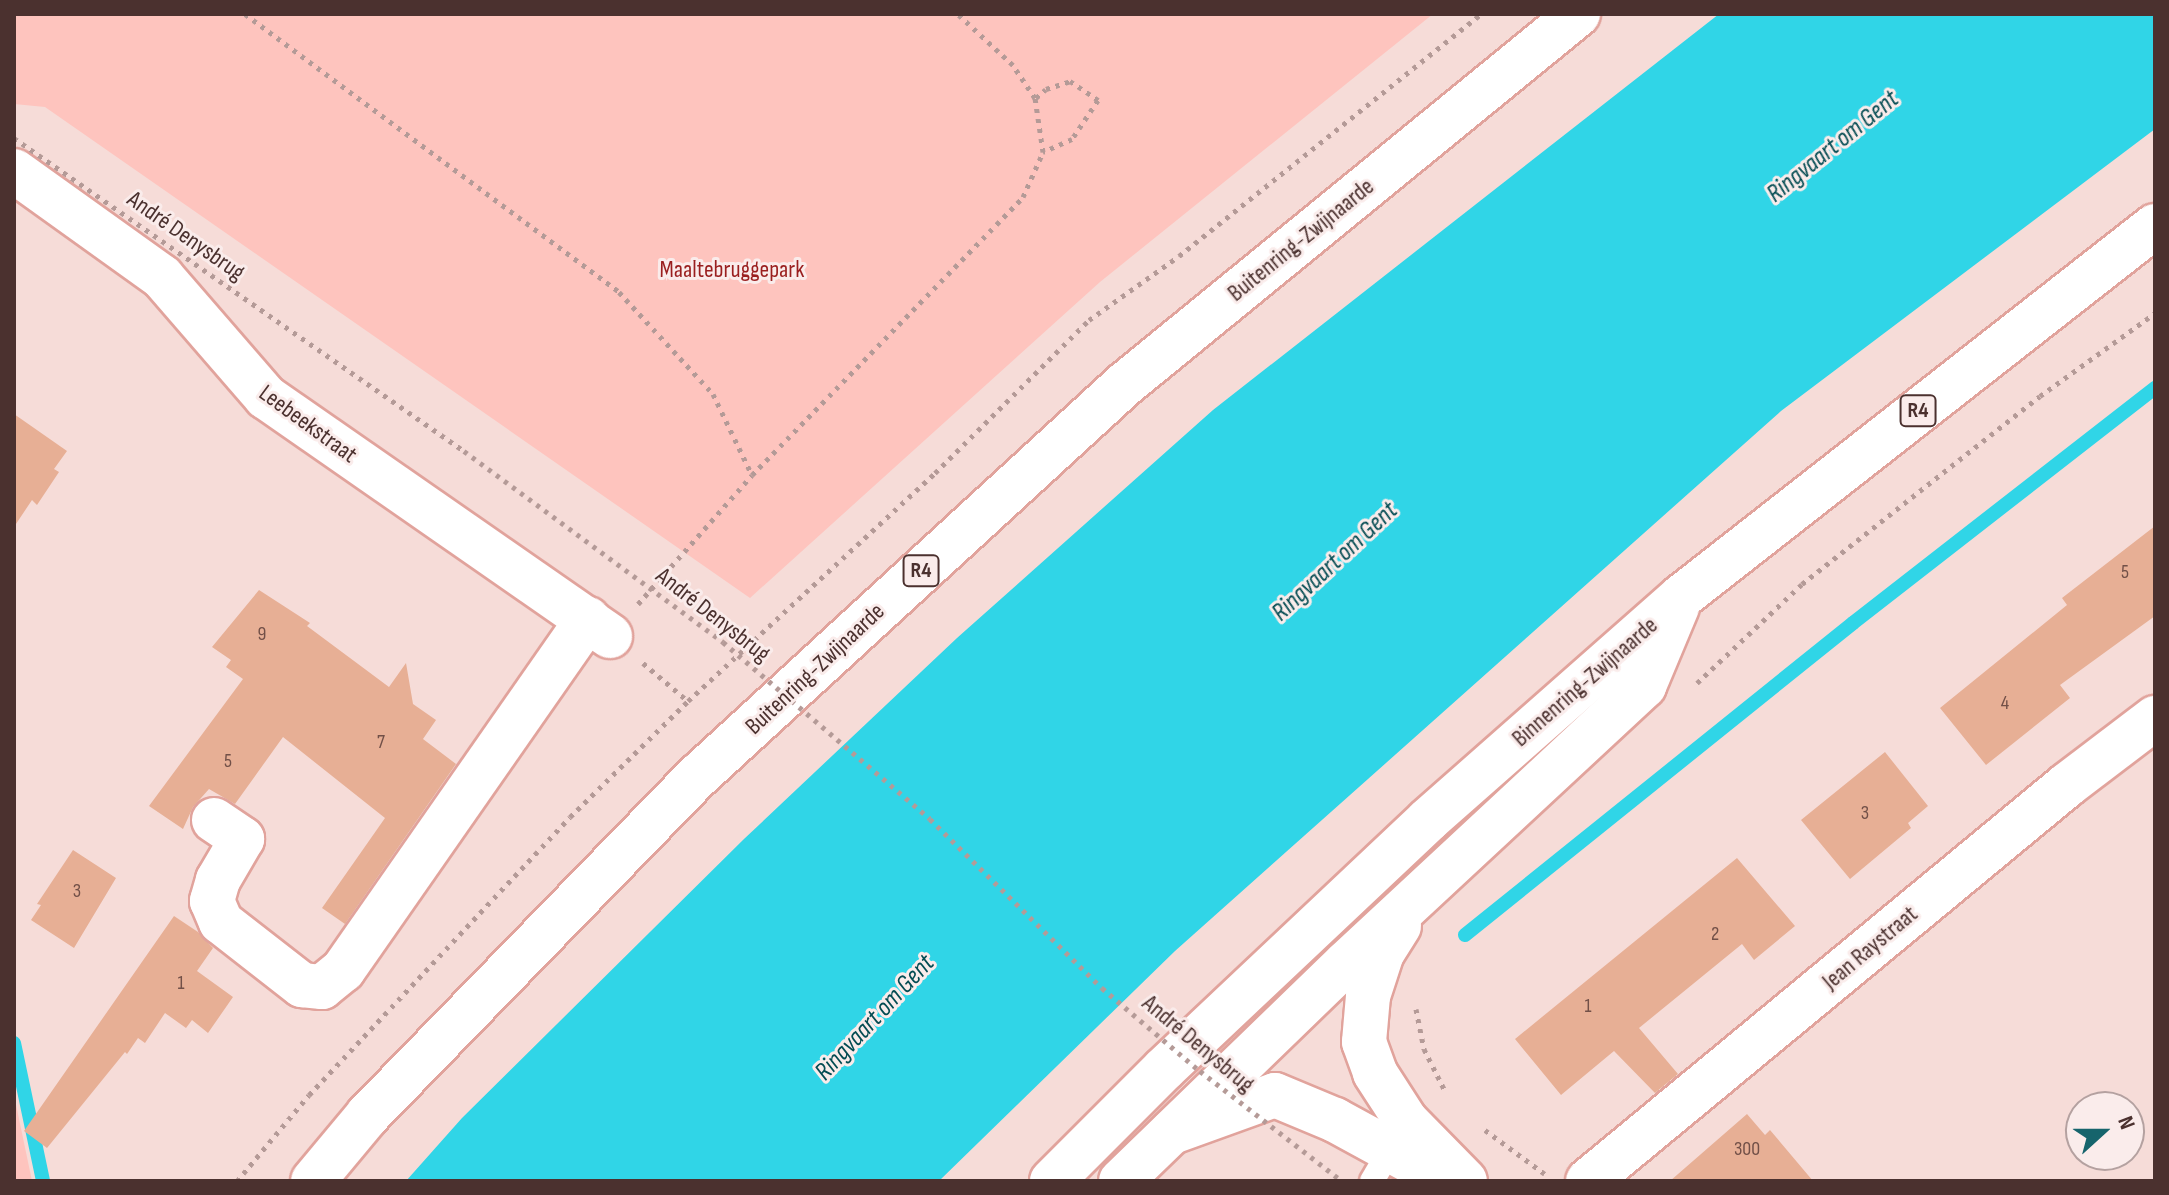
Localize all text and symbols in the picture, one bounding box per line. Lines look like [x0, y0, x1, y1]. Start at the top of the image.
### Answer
water label: Ringvaart om Gent [1761, 84, 1905, 210]
street label: Buitenring-Zwijnaarde [1222, 172, 1380, 308]
street label: André Denysbrug [122, 185, 250, 287]
park label: Maaltebruggepark [660, 256, 804, 284]
street label: Leebeekstraat [253, 379, 363, 469]
road number: R4 [1898, 393, 1938, 429]
water label: Ringvaart om Gent [1266, 496, 1404, 628]
road number: R4 [901, 553, 941, 589]
house number: 5 [2121, 560, 2129, 584]
street label: André Denysbrug [650, 561, 776, 669]
street label: Buitenring-Zwijnaarde [739, 597, 891, 741]
street label: Binnenring-Zwijnaarde [1506, 611, 1664, 753]
house number: 9 [258, 622, 266, 646]
house number: 4 [2001, 691, 2009, 715]
house number: 7 [377, 730, 385, 754]
house number: 5 [224, 749, 232, 773]
house number: 3 [1861, 801, 1869, 825]
house number: 3 [73, 879, 81, 903]
street label: Jean Raystraat [1817, 900, 1923, 996]
house number: 2 [1711, 922, 1719, 946]
water label: Ringvaart om Gent [809, 949, 941, 1087]
house number: 1 [178, 971, 184, 995]
street label: André Denysbrug [1136, 989, 1260, 1099]
house number: 1 [1585, 994, 1591, 1018]
north arrow [2065, 1091, 2145, 1171]
text: N [2111, 1113, 2141, 1133]
house number: 300 [1734, 1137, 1760, 1161]

